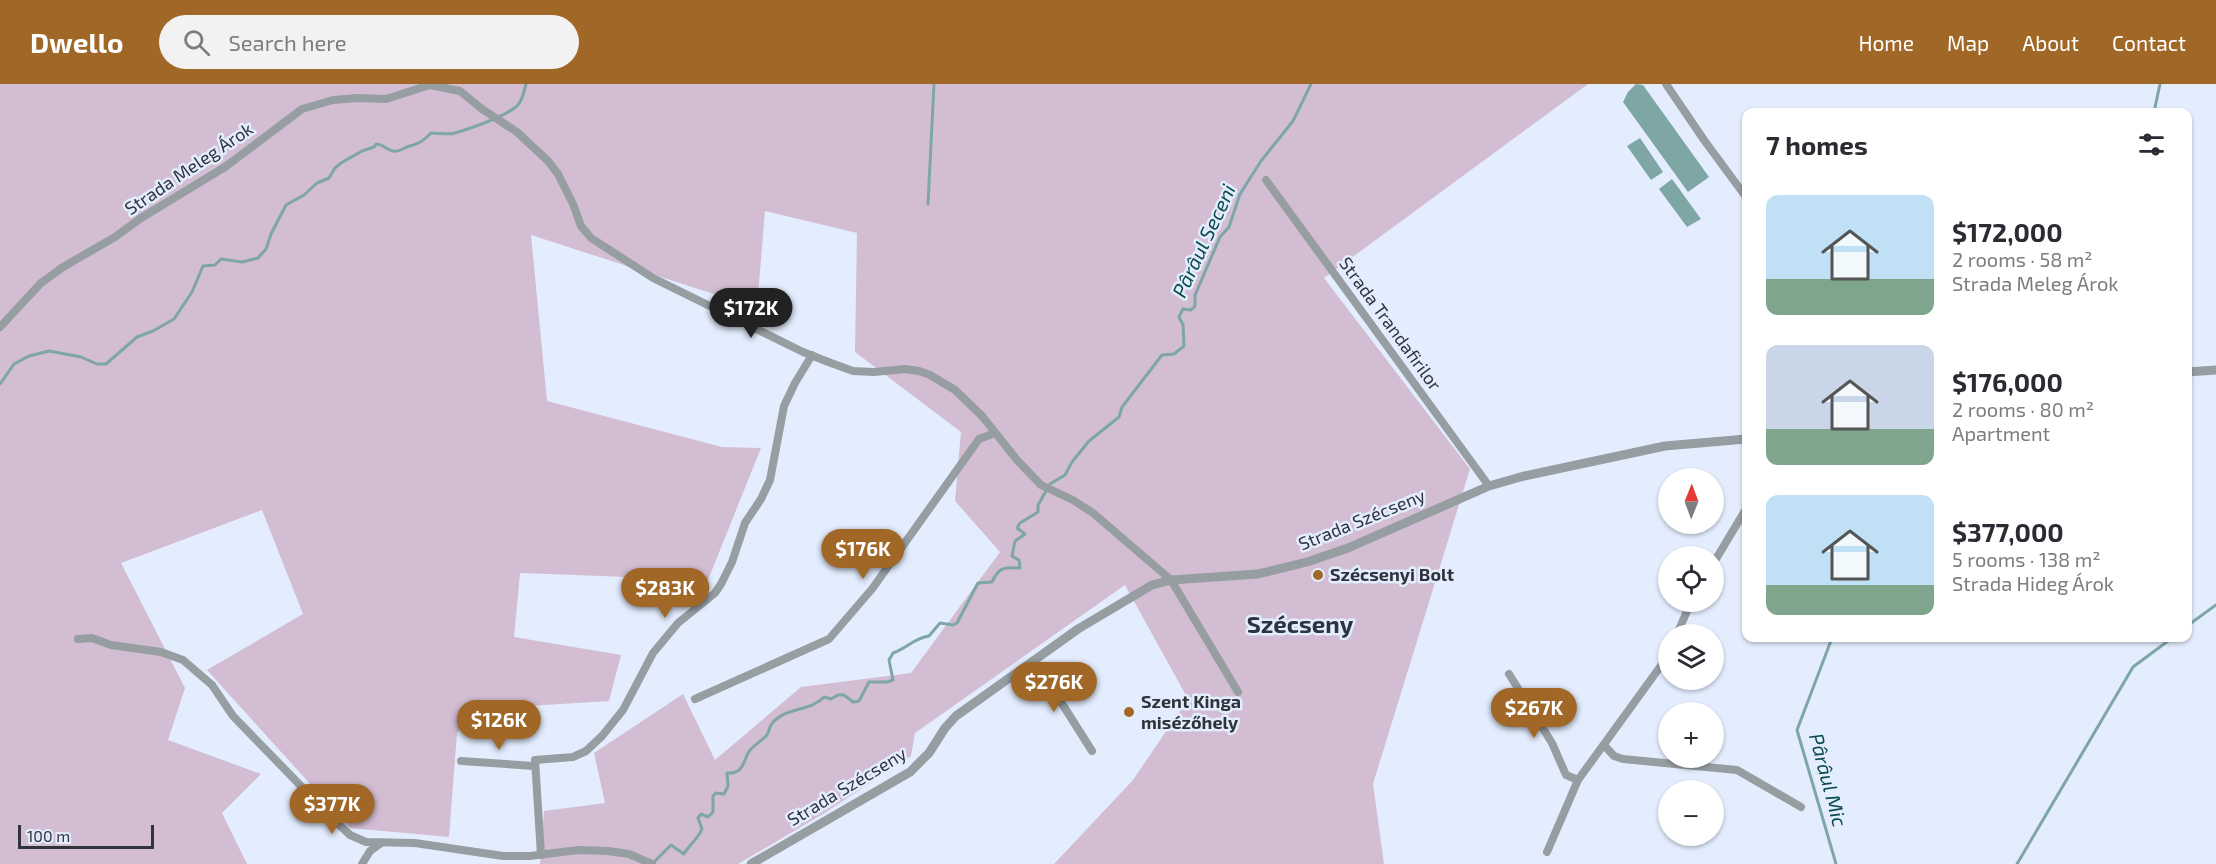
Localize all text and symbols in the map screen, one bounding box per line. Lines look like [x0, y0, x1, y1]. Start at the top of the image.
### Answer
search box [159, 15, 579, 69]
text: Dwello [30, 25, 123, 59]
icon: search [180, 26, 213, 59]
text: Search here [228, 29, 347, 55]
text: Home [1858, 30, 1914, 55]
text: Map [1947, 30, 1989, 55]
text: About [2022, 30, 2079, 55]
text: Contact [2112, 30, 2186, 55]
street label: Strada Meleg Árok [120, 117, 257, 219]
icon: filters [2135, 128, 2168, 161]
text: 7 homes [1766, 129, 1868, 160]
water label: Pârâul Seceni [1166, 180, 1240, 301]
text: $172,000 [1952, 216, 2063, 247]
icon: home [1814, 219, 1886, 291]
text: 2 rooms · 58 m² [1952, 247, 2093, 271]
street label: Strada Trandafirilor [1335, 252, 1447, 394]
text: Strada Meleg Árok [1952, 271, 2118, 295]
pin: $172K [709, 288, 793, 339]
text: $172K [723, 295, 779, 319]
text: $176,000 [1952, 366, 2063, 397]
icon: home [1814, 369, 1886, 441]
text: 2 rooms · 80 m² [1952, 397, 2094, 421]
text: Apartment [1952, 421, 2050, 445]
north arrow [1658, 468, 1724, 534]
map controls [1658, 468, 1724, 846]
street label: Strada Szécseny [1295, 483, 1429, 554]
text: $377,000 [1952, 516, 2064, 547]
icon: home [1814, 519, 1886, 591]
pin: $176K [821, 529, 905, 580]
text: $176K [835, 536, 891, 560]
button: locate [1658, 546, 1724, 612]
text: 5 rooms · 138 m² [1952, 547, 2100, 571]
place label: Szécsenyi Bolt [1330, 563, 1455, 585]
pin: $283K [623, 568, 707, 619]
marker: Szécsenyi Bolt [1311, 568, 1325, 582]
text: Strada Hideg Árok [1952, 571, 2114, 595]
text: $283K [635, 575, 695, 599]
district label: Szécseny [1247, 609, 1354, 638]
button: layers [1658, 624, 1724, 690]
pin: $276K [1012, 662, 1096, 713]
text: $276K [1025, 669, 1083, 693]
pin: $267K [1492, 688, 1576, 739]
place label: Szent Kinga misézőhely [1141, 690, 1241, 733]
text: $267K [1505, 695, 1563, 719]
pin: $126K [457, 700, 541, 751]
button: + [1658, 702, 1724, 768]
marker: Szent Kinga misézőhely [1122, 705, 1136, 719]
text: $126K [471, 707, 527, 731]
water label: Pârâul Mic [1805, 730, 1853, 829]
street label: Strada Szécseny [783, 742, 910, 830]
button: − [1658, 780, 1724, 846]
pin: $377K [290, 784, 374, 835]
text: $377K [304, 791, 360, 815]
scale bar [18, 822, 154, 850]
text: 100 m [27, 826, 70, 845]

